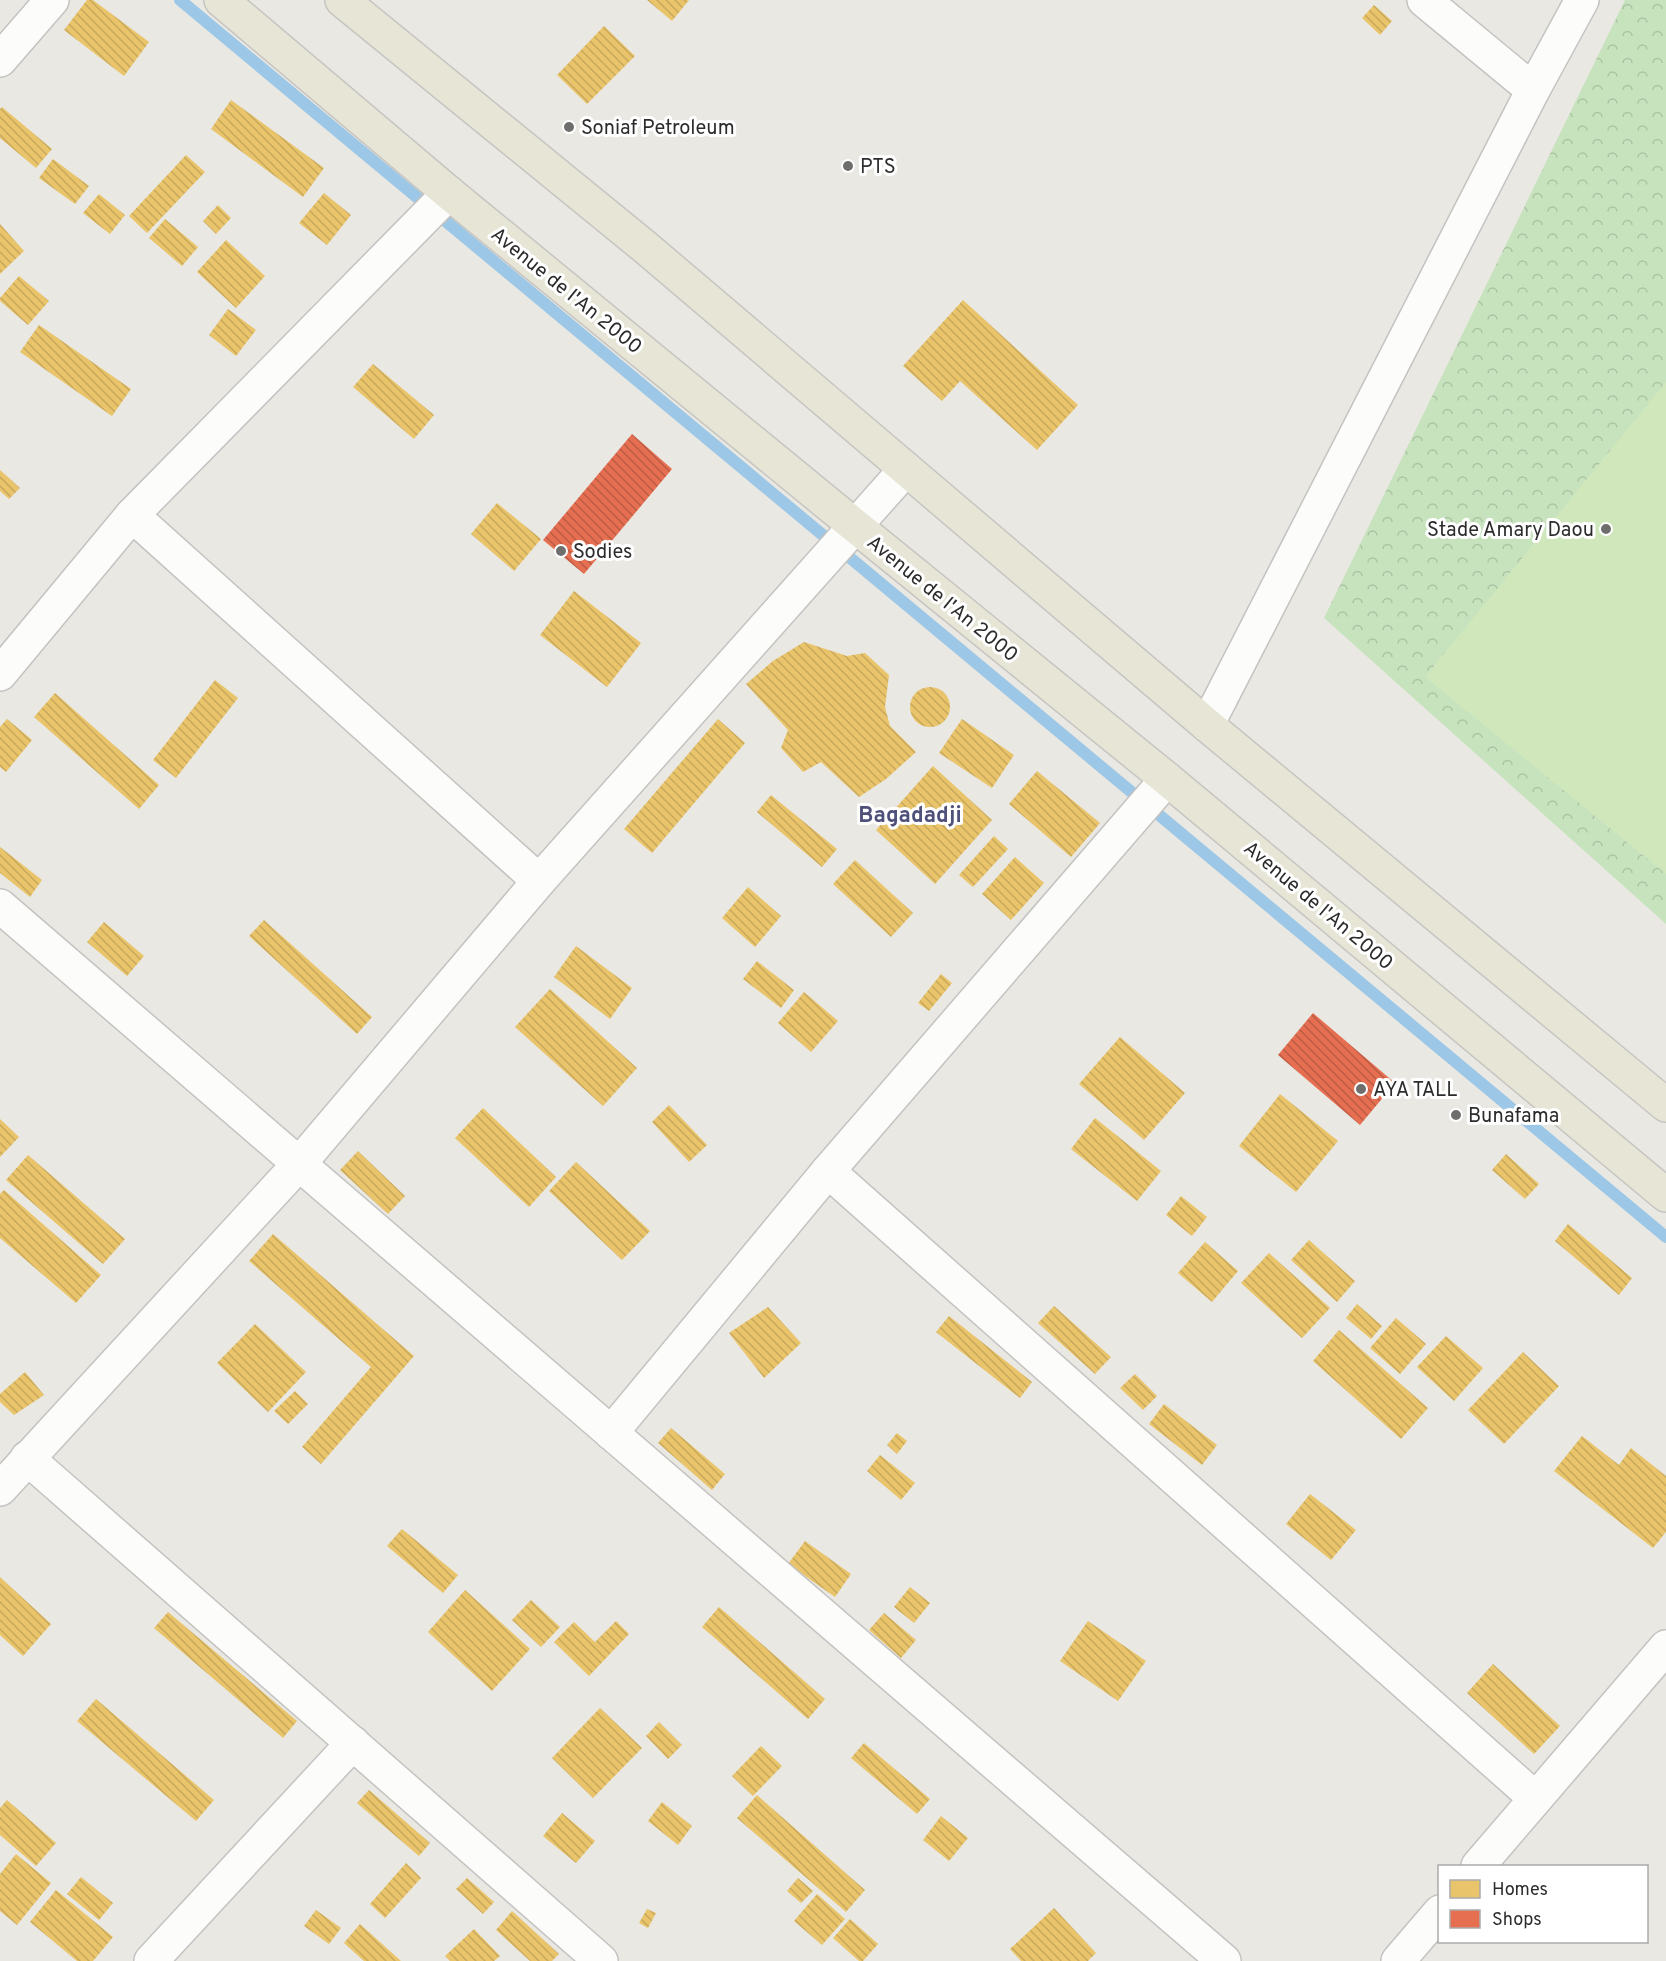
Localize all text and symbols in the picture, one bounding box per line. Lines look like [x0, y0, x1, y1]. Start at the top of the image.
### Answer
place label: Soniaf Petroleum [581, 116, 735, 142]
marker: Soniaf Petroleum [562, 120, 576, 134]
place label: PTS [860, 155, 896, 181]
marker: PTS [841, 159, 855, 173]
street label: Avenue de l'An 2000 [485, 222, 647, 361]
place label: Stade Amary Daou [1427, 518, 1594, 544]
marker: Stade Amary Daou [1599, 522, 1613, 536]
street label: Avenue de l'An 2000 [861, 530, 1023, 669]
place label: Sodies [573, 540, 632, 566]
marker: Sodies [554, 544, 568, 558]
district label: Bagadadji [858, 803, 962, 830]
street label: Avenue de l'An 2000 [1237, 836, 1398, 977]
place label: AYA TALL [1373, 1078, 1457, 1104]
marker: AYA TALL [1354, 1082, 1368, 1096]
place label: Bunafama [1468, 1104, 1559, 1130]
marker: Bunafama [1449, 1108, 1463, 1122]
legend [1438, 1865, 1648, 1943]
text: Homes [1492, 1879, 1548, 1902]
text: Shops [1492, 1909, 1542, 1932]

